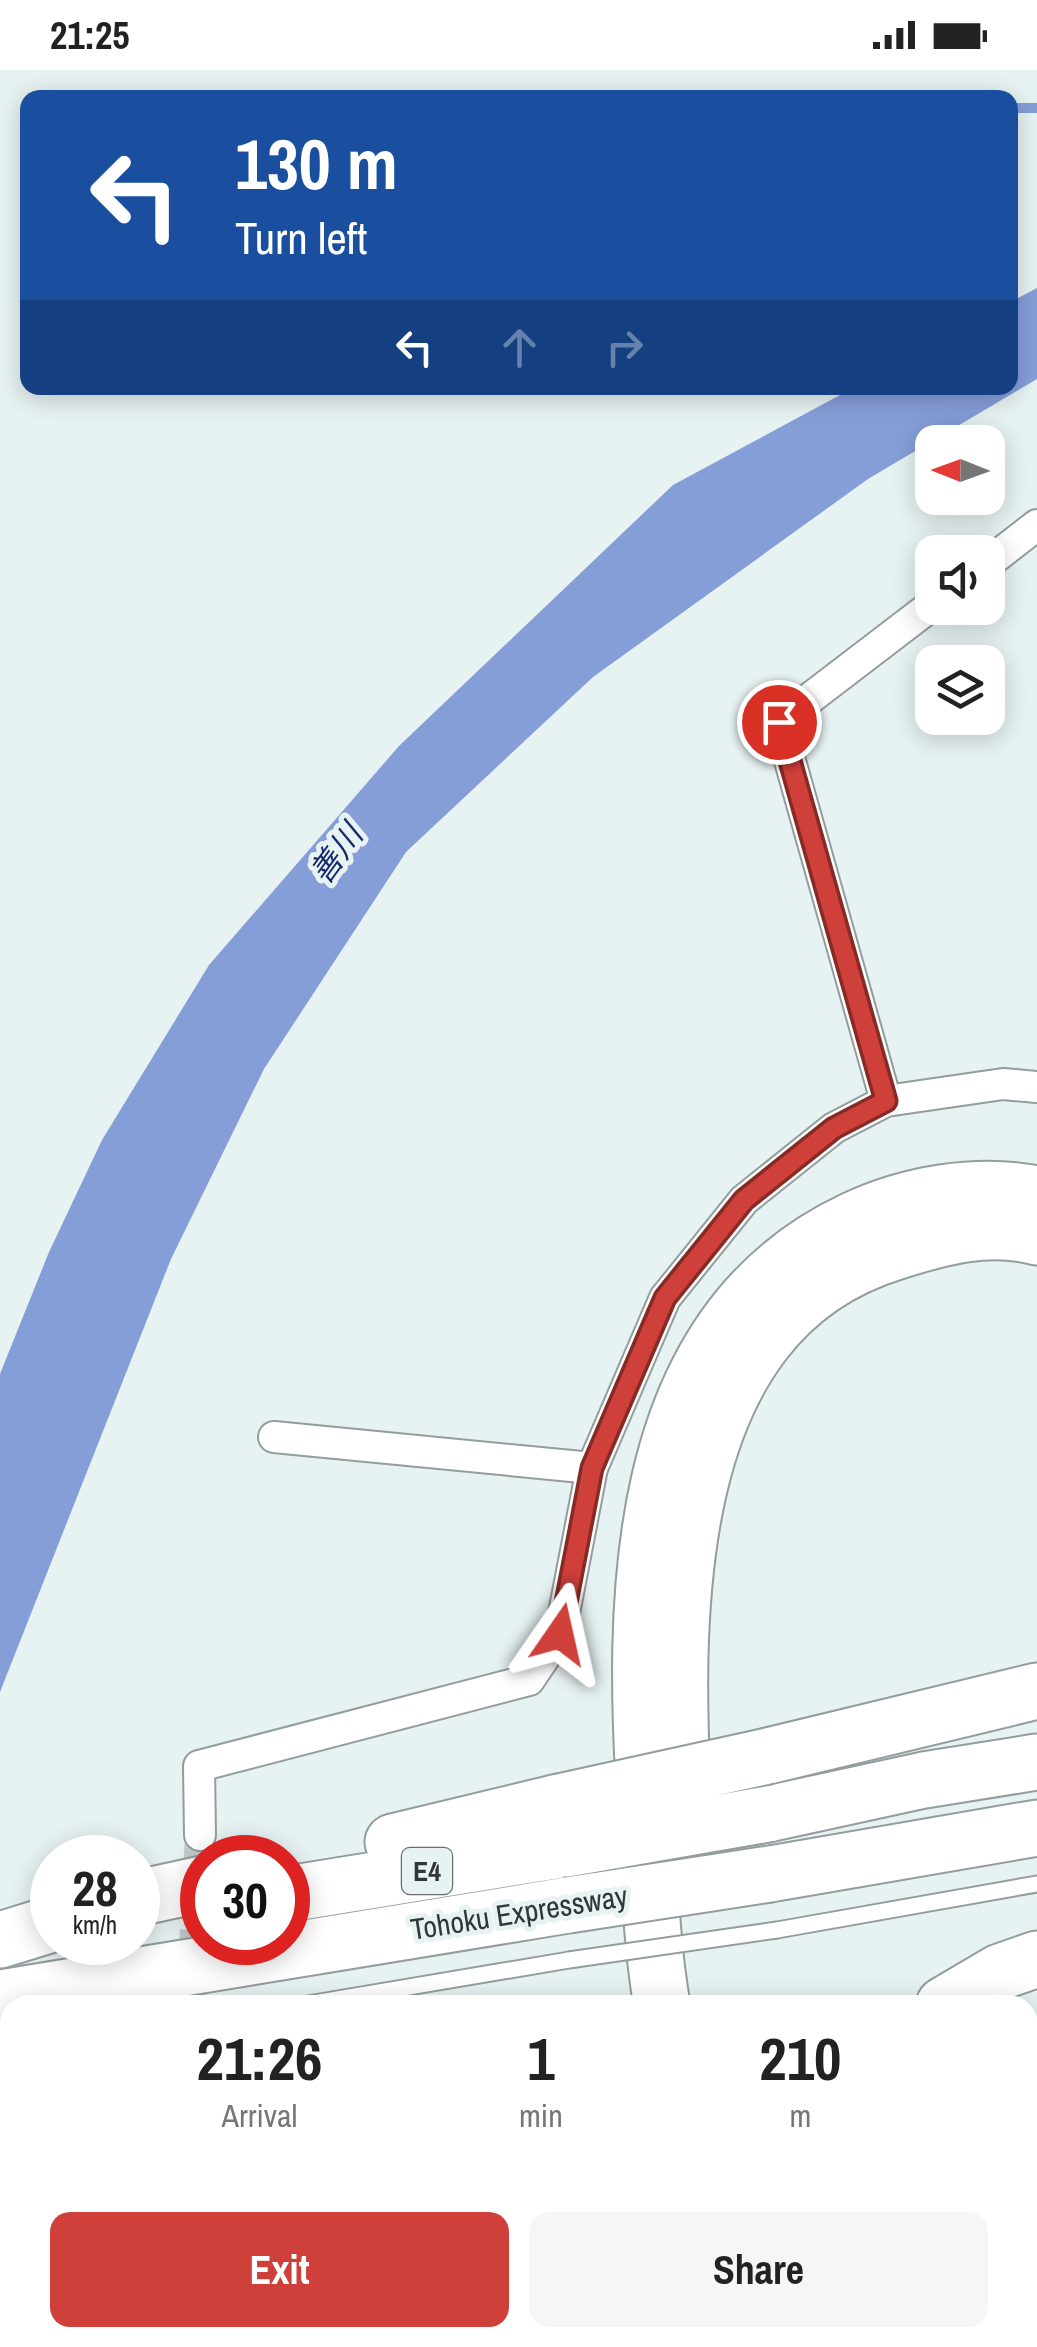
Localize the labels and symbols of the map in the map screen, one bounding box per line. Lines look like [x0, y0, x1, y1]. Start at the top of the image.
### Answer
north arrow [915, 425, 1005, 515]
pin [737, 680, 822, 765]
water label: 善川 [299, 813, 374, 892]
position arrow [508, 1582, 612, 1686]
speed limit sign: 30 [180, 1835, 310, 1965]
road number: E4 [402, 1848, 452, 1894]
street label: Tohoku Expressway [408, 1875, 631, 1949]

